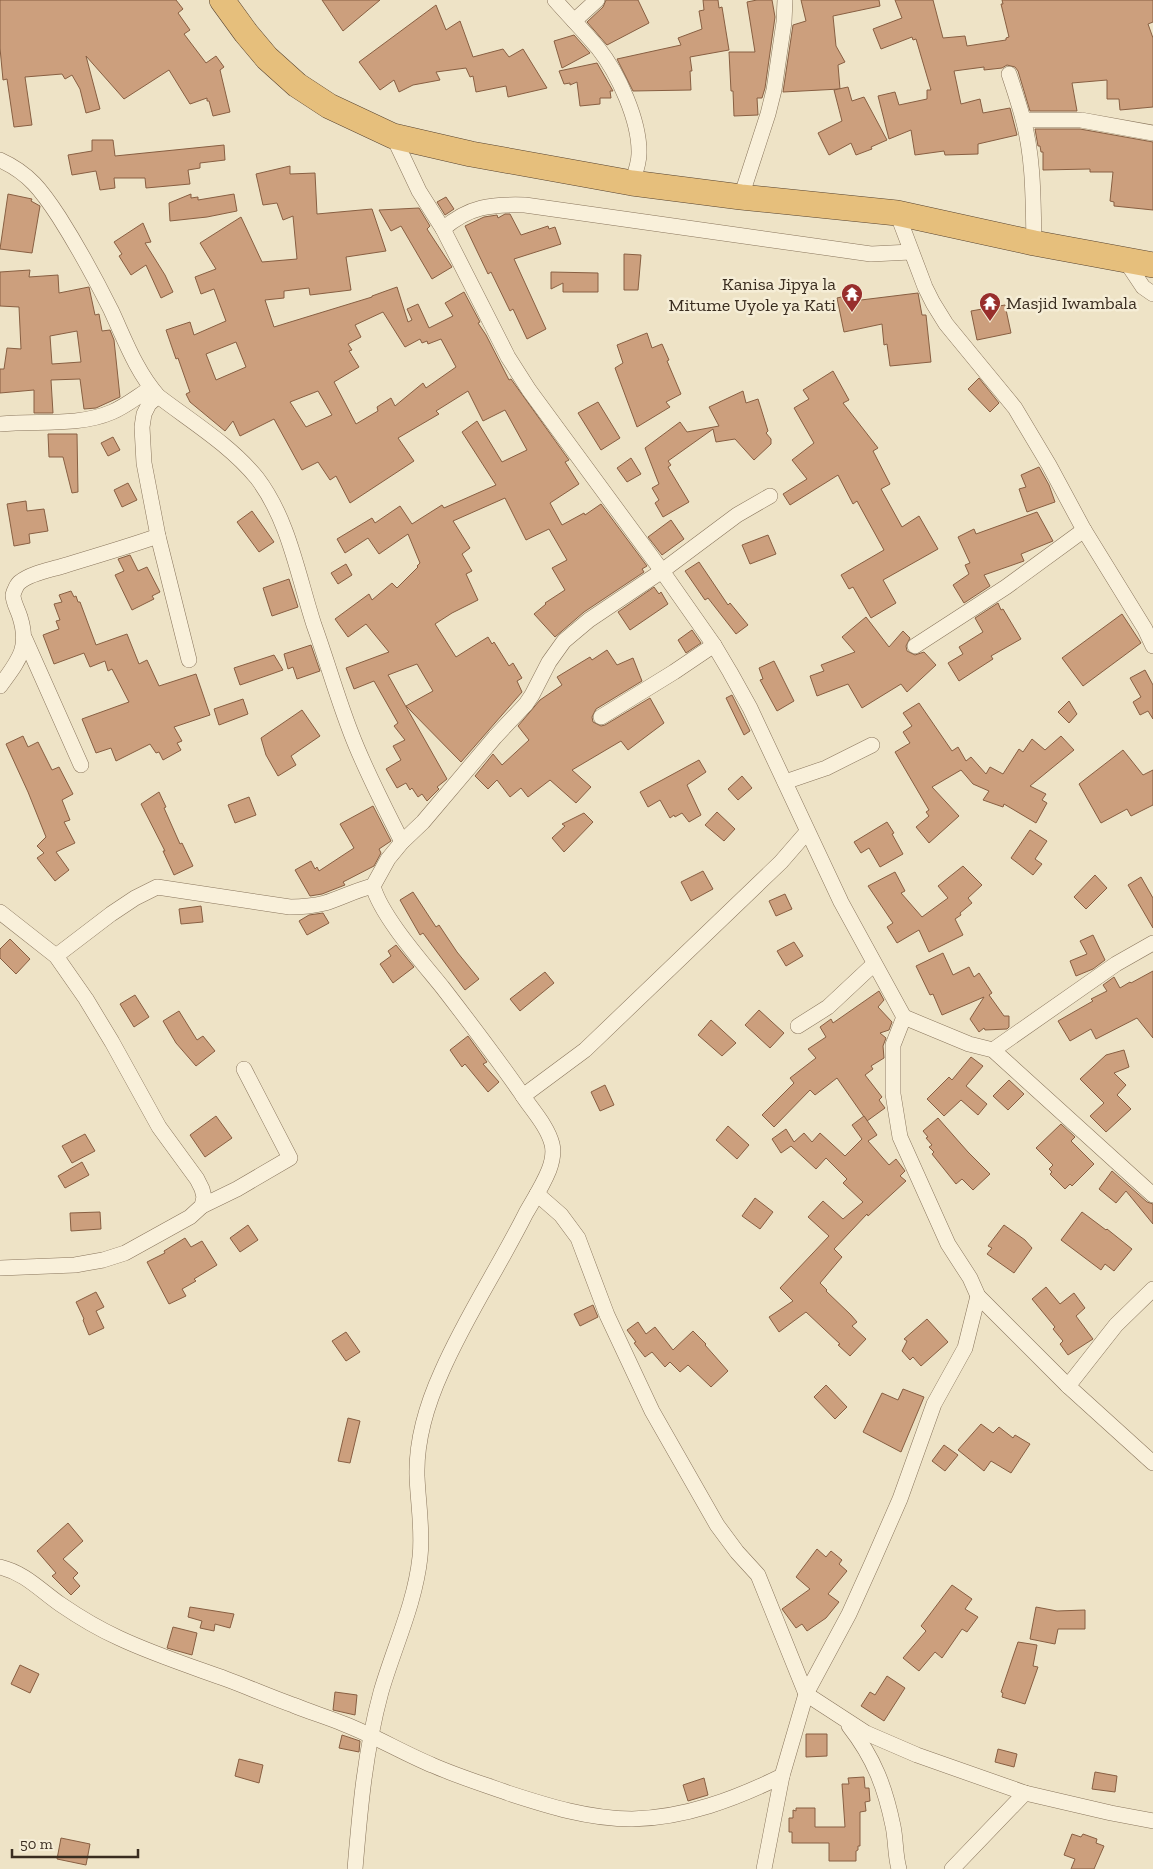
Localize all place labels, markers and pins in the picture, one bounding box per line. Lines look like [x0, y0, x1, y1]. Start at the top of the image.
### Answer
place label: Kanisa Jipya la Mitume Uyole ya Kati [669, 273, 836, 316]
temple icon: Kanisa Jipya la Mitume Uyole ya Kati [840, 282, 864, 313]
temple icon: Masjid Iwambala [978, 291, 1002, 322]
place label: Masjid Iwambala [1006, 292, 1137, 314]

